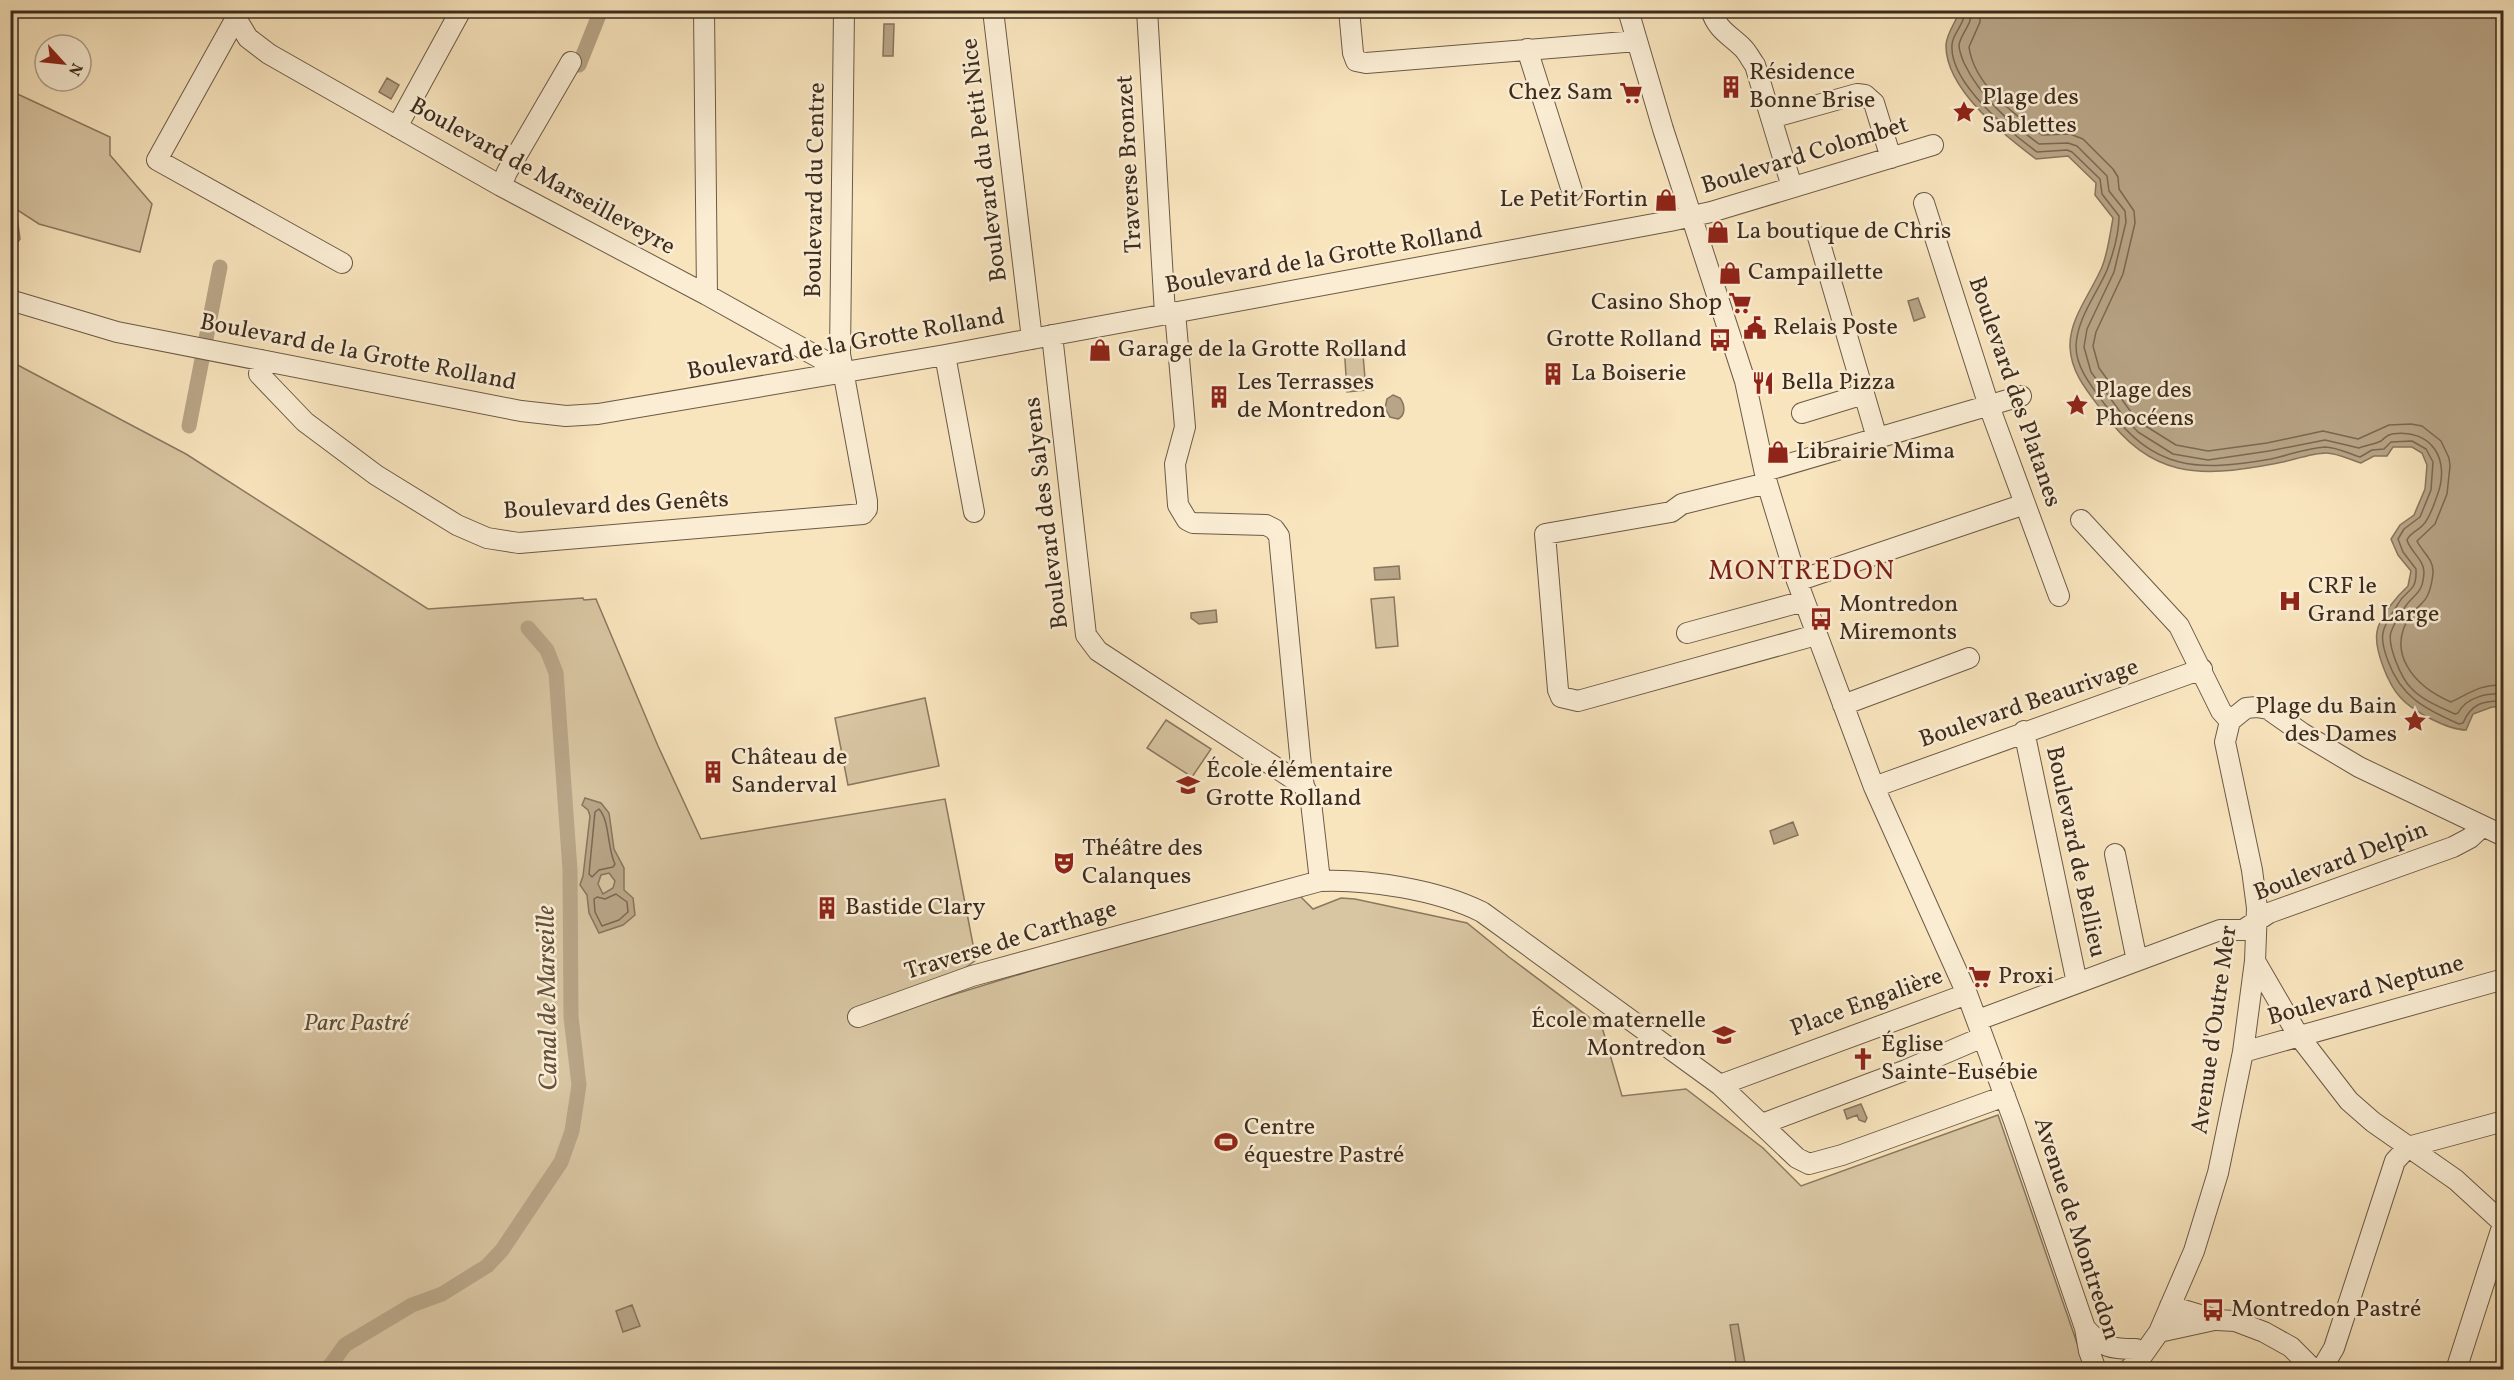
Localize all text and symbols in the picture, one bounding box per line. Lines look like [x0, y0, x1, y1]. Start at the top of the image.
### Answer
north arrow [33, 33, 93, 93]
street label: Boulevard du Petit Nice [953, 36, 1017, 284]
place label: Résidence Bonne Brise [1749, 56, 1875, 118]
text: N [62, 59, 87, 79]
street label: Traverse Bronzet [1108, 74, 1152, 254]
building icon: Résidence Bonne Brise [1718, 74, 1744, 100]
place label: Chez Sam [1508, 76, 1613, 110]
supermarket icon: Chez Sam [1618, 80, 1644, 106]
place label: Plage des Sablettes [1982, 81, 2079, 143]
street label: Boulevard du Centre [797, 82, 835, 298]
street label: Boulevard de Marseilleveyre [403, 90, 681, 264]
place icon: Plage des Sablettes [1951, 99, 1977, 125]
street label: Boulevard Colombet [1697, 108, 1913, 204]
place label: Le Petit Fortin [1500, 183, 1648, 217]
shop icon: Le Petit Fortin [1653, 187, 1679, 213]
street label: Boulevard de la Grotte Rolland [1163, 214, 1485, 304]
place label: La boutique de Chris [1736, 215, 1951, 249]
shop icon: La boutique de Chris [1705, 219, 1731, 245]
place label: Campaillette [1748, 256, 1883, 290]
shop icon: Campaillette [1717, 260, 1743, 286]
street label: Boulevard des Platanes [1959, 272, 2069, 512]
place label: Casino Shop [1591, 286, 1722, 320]
supermarket icon: Casino Shop [1727, 290, 1753, 316]
street label: Boulevard de la Grotte Rolland [685, 300, 1007, 390]
street label: Boulevard de la Grotte Rolland [197, 306, 519, 400]
place label: Relais Poste [1773, 311, 1898, 345]
public building icon: Relais Poste [1742, 315, 1768, 341]
place label: Grotte Rolland [1546, 323, 1702, 357]
bus stop icon: Grotte Rolland [1707, 327, 1733, 353]
place label: Garage de la Grotte Rolland [1118, 333, 1407, 367]
shop icon: Garage de la Grotte Rolland [1087, 337, 1113, 363]
place label: La Boiserie [1571, 357, 1686, 391]
building icon: La Boiserie [1540, 361, 1566, 387]
place label: Les Terrasses de Montredon [1237, 366, 1386, 428]
place label: Bella Pizza [1781, 366, 1896, 400]
restaurant icon: Bella Pizza [1750, 370, 1776, 396]
place label: Plage des Phocéens [2095, 374, 2194, 436]
building icon: Les Terrasses de Montredon [1206, 384, 1232, 410]
place icon: Plage des Phocéens [2064, 392, 2090, 418]
street label: Boulevard des Salyens [1016, 395, 1078, 631]
place label: Librairie Mima [1796, 435, 1955, 469]
shop icon: Librairie Mima [1765, 439, 1791, 465]
street label: Boulevard des Genêts [502, 483, 730, 529]
district label: MONTREDON [1708, 553, 1896, 591]
place label: CRF le Grand Large [2308, 570, 2439, 632]
place label: Montredon Miremonts [1839, 588, 1958, 650]
hospital icon: CRF le Grand Large [2277, 588, 2303, 614]
bus stop icon: Montredon Miremonts [1808, 606, 1834, 632]
street label: Boulevard Beaurivage [1915, 650, 2143, 758]
place label: Plage du Bain des Dames [2255, 690, 2397, 752]
place icon: Plage du Bain des Dames [2402, 708, 2428, 734]
place label: Château de Sanderval [731, 741, 847, 803]
street label: Boulevard de Bellieu [2036, 743, 2114, 961]
place label: École élémentaire Grotte Rolland [1206, 754, 1393, 816]
building icon: Château de Sanderval [700, 759, 726, 785]
school or university icon: École élémentaire Grotte Rolland [1175, 772, 1201, 798]
street label: Boulevard Delpin [2249, 813, 2433, 911]
place label: Théâtre des Calanques [1082, 832, 1203, 894]
theatre icon: Théâtre des Calanques [1051, 850, 1077, 876]
place label: Bastide Clary [845, 891, 985, 925]
street label: Traverse de Carthage [901, 893, 1121, 989]
building icon: Bastide Clary [814, 895, 840, 921]
water label: Canal de Marseille [528, 905, 568, 1091]
street label: Avenue d'Outre Mer [2184, 923, 2246, 1137]
street label: Boulevard Neptune [2264, 947, 2468, 1035]
street label: Place Engalière [1786, 960, 1948, 1046]
place label: Proxi [1998, 960, 2054, 994]
supermarket icon: Proxi [1967, 964, 1993, 990]
place label: École maternelle Montredon [1531, 1004, 1706, 1066]
park label: Parc Pastré [304, 1007, 410, 1041]
school or university icon: École maternelle Montredon [1711, 1022, 1737, 1048]
place label: Église Sainte-Eusébie [1881, 1028, 2038, 1090]
church icon: Église Sainte-Eusébie [1850, 1046, 1876, 1072]
place label: Centre équestre Pastré [1244, 1111, 1404, 1173]
street label: Avenue de Montredon [2024, 1113, 2128, 1345]
sports icon: Centre équestre Pastré [1213, 1129, 1239, 1155]
place label: Montredon Pastré [2231, 1293, 2421, 1327]
bus stop icon: Montredon Pastré [2200, 1297, 2226, 1323]

